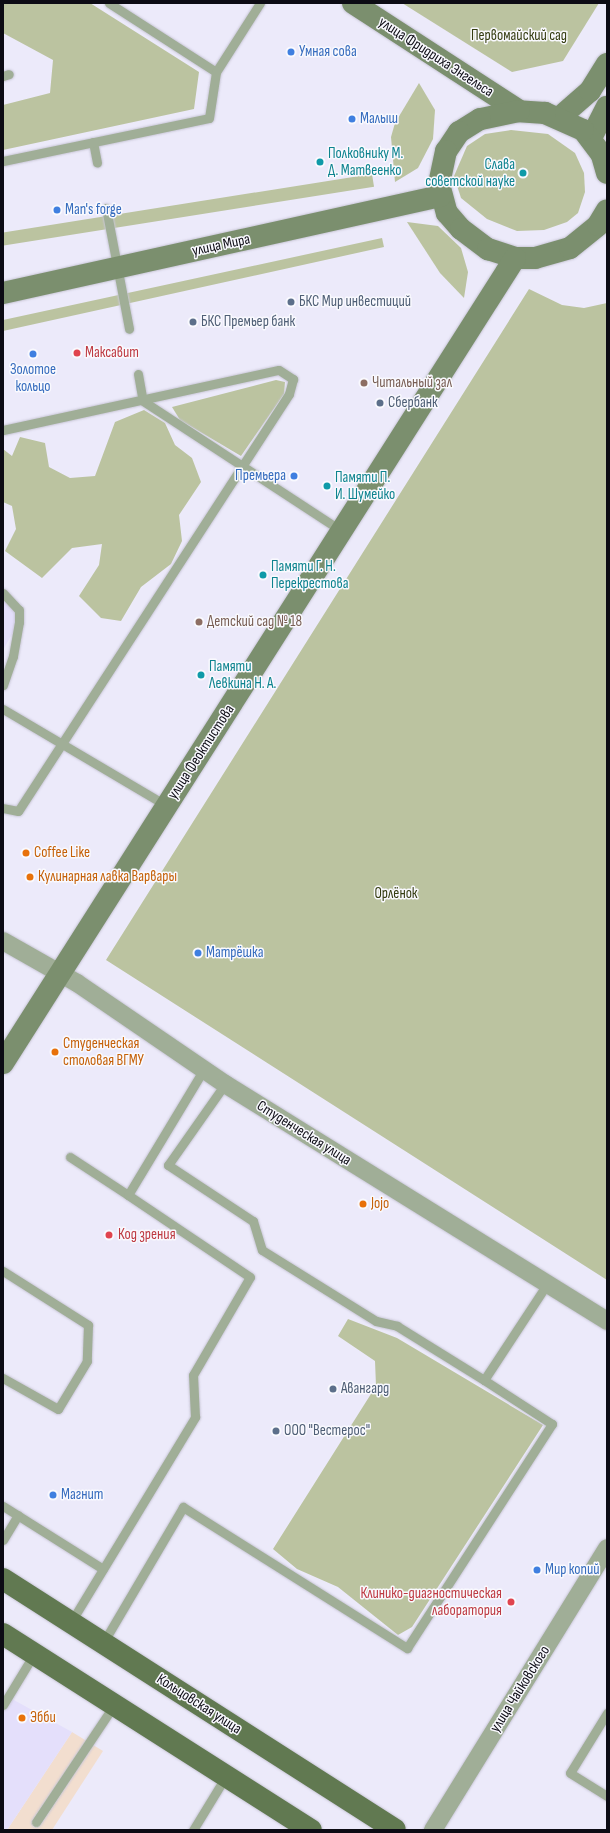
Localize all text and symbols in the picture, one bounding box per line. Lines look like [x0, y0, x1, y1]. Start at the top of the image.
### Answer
street label: улица Фридриха Энгельса [375, 13, 497, 101]
park label: Первомайский сад [471, 27, 567, 45]
place label: Умная сова [299, 43, 357, 61]
marker: Умная сова [286, 47, 296, 57]
place label: Малыш [360, 110, 398, 128]
marker: Малыш [347, 114, 357, 124]
place label: Полковнику М. Д. Матвеенко [328, 144, 403, 179]
place label: Слава советской науке [425, 155, 515, 190]
marker: Полковнику М. Д. Матвеенко [315, 157, 325, 167]
marker: Слава советской науке [518, 168, 528, 178]
place label: Man's forge [65, 201, 122, 219]
marker: Man's forge [52, 205, 62, 215]
street label: улица Мира [190, 230, 252, 260]
place label: БКС Мир инвестиций [299, 293, 411, 311]
marker: БКС Мир инвестиций [286, 297, 296, 307]
place label: БКС Премьер банк [201, 313, 295, 331]
marker: БКС Премьер банк [188, 317, 198, 327]
place label: Максавит [85, 344, 139, 362]
marker: Максавит [72, 348, 82, 358]
marker: Золотое кольцо [28, 349, 38, 359]
place label: Золотое кольцо [10, 360, 56, 395]
place label: Читальный зал [372, 374, 452, 392]
marker: Читальный зал [359, 378, 369, 388]
place label: Сбербанк [388, 394, 438, 412]
marker: Сбербанк [375, 398, 385, 408]
place label: Премьера [235, 467, 286, 485]
place label: Памяти П. И. Шумейко [335, 468, 395, 503]
marker: Премьера [289, 471, 299, 481]
marker: Памяти П. И. Шумейко [322, 481, 332, 491]
place label: Памяти Г. Н. Перекрестова [271, 557, 349, 592]
marker: Памяти Г. Н. Перекрестова [258, 570, 268, 580]
place label: Детский сад № 18 [207, 613, 302, 631]
marker: Детский сад № 18 [194, 617, 204, 627]
place label: Памяти Левкина Н. А. [209, 657, 276, 692]
marker: Памяти Левкина Н. А. [196, 670, 206, 680]
street label: улица Феоктистова [164, 701, 238, 803]
place label: Coffee Like [34, 844, 90, 862]
marker: Coffee Like [21, 848, 31, 858]
place label: Кулинарная лавка Варвары [38, 868, 177, 886]
marker: Кулинарная лавка Варвары [25, 872, 35, 882]
park label: Орлёнок [374, 885, 418, 903]
place label: Матрёшка [206, 944, 263, 962]
marker: Матрёшка [193, 948, 203, 958]
place label: Студенческая столовая ВГМУ [63, 1034, 144, 1069]
marker: Студенческая столовая ВГМУ [50, 1047, 60, 1057]
street label: Студенческая улица [253, 1097, 355, 1169]
place label: Jojo [371, 1195, 389, 1213]
marker: Jojo [358, 1199, 368, 1209]
place label: Код зрения [118, 1226, 176, 1244]
marker: Код зрения [103, 1229, 115, 1241]
place label: Авангард [341, 1380, 389, 1398]
marker: Авангард [328, 1384, 338, 1394]
place label: ООО "Вестерос" [284, 1422, 370, 1440]
marker: ООО "Вестерос" [271, 1426, 281, 1436]
place label: Магнит [61, 1486, 103, 1504]
marker: Магнит [48, 1490, 58, 1500]
place label: Мир копий [545, 1561, 599, 1579]
marker: Мир копий [532, 1565, 542, 1575]
place label: Клинико-диагностическая лаборатория [360, 1584, 502, 1619]
marker: Клинико-диагностическая лаборатория [505, 1596, 517, 1608]
street label: улица Чайковского [486, 1642, 554, 1736]
street label: Кольцовская улица [153, 1670, 245, 1738]
place label: Эбби [30, 1709, 56, 1727]
marker: Эбби [17, 1713, 27, 1723]

